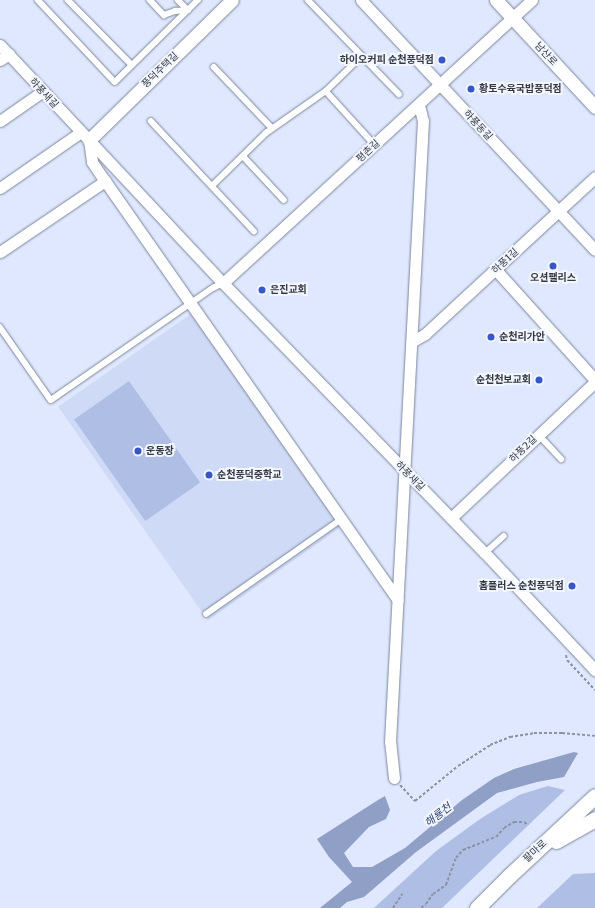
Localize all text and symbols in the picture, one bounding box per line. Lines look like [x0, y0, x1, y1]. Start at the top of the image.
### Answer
street label: 남산로 [532, 40, 560, 68]
street label: 풍덕주택길 [139, 50, 181, 90]
place label: 하이오커피 순천풍덕점 [340, 54, 434, 66]
marker: 하이오커피 순천풍덕점 [437, 55, 447, 65]
street label: 하풍새길 [27, 75, 61, 111]
place label: 황토수육국밥풍덕점 [479, 83, 562, 95]
marker: 황토수육국밥풍덕점 [466, 84, 476, 94]
street label: 하풍동길 [461, 107, 495, 143]
street label: 평촌길 [354, 137, 382, 165]
street label: 하풍1길 [489, 246, 521, 276]
marker: 오션팰리스 [548, 261, 558, 271]
place label: 오션팰리스 [530, 272, 576, 284]
place label: 은진교회 [270, 284, 307, 296]
marker: 은진교회 [257, 285, 267, 295]
place label: 순천리가안 [499, 331, 545, 343]
marker: 순천리가안 [486, 332, 496, 342]
place label: 순천천보교회 [476, 374, 531, 386]
marker: 순천천보교회 [534, 375, 544, 385]
street label: 하풍2길 [507, 433, 539, 465]
place label: 운동장 [146, 445, 174, 457]
marker: 운동장 [133, 446, 143, 456]
street label: 하풍새길 [393, 459, 427, 493]
place label: 순천풍덕중학교 [217, 469, 281, 481]
marker: 순천풍덕중학교 [204, 470, 214, 480]
place label: 홈플러스 순천풍덕점 [479, 580, 564, 592]
marker: 홈플러스 순천풍덕점 [567, 581, 577, 591]
water label: 해룡천 [422, 800, 454, 830]
street label: 팔마로 [521, 837, 549, 865]

